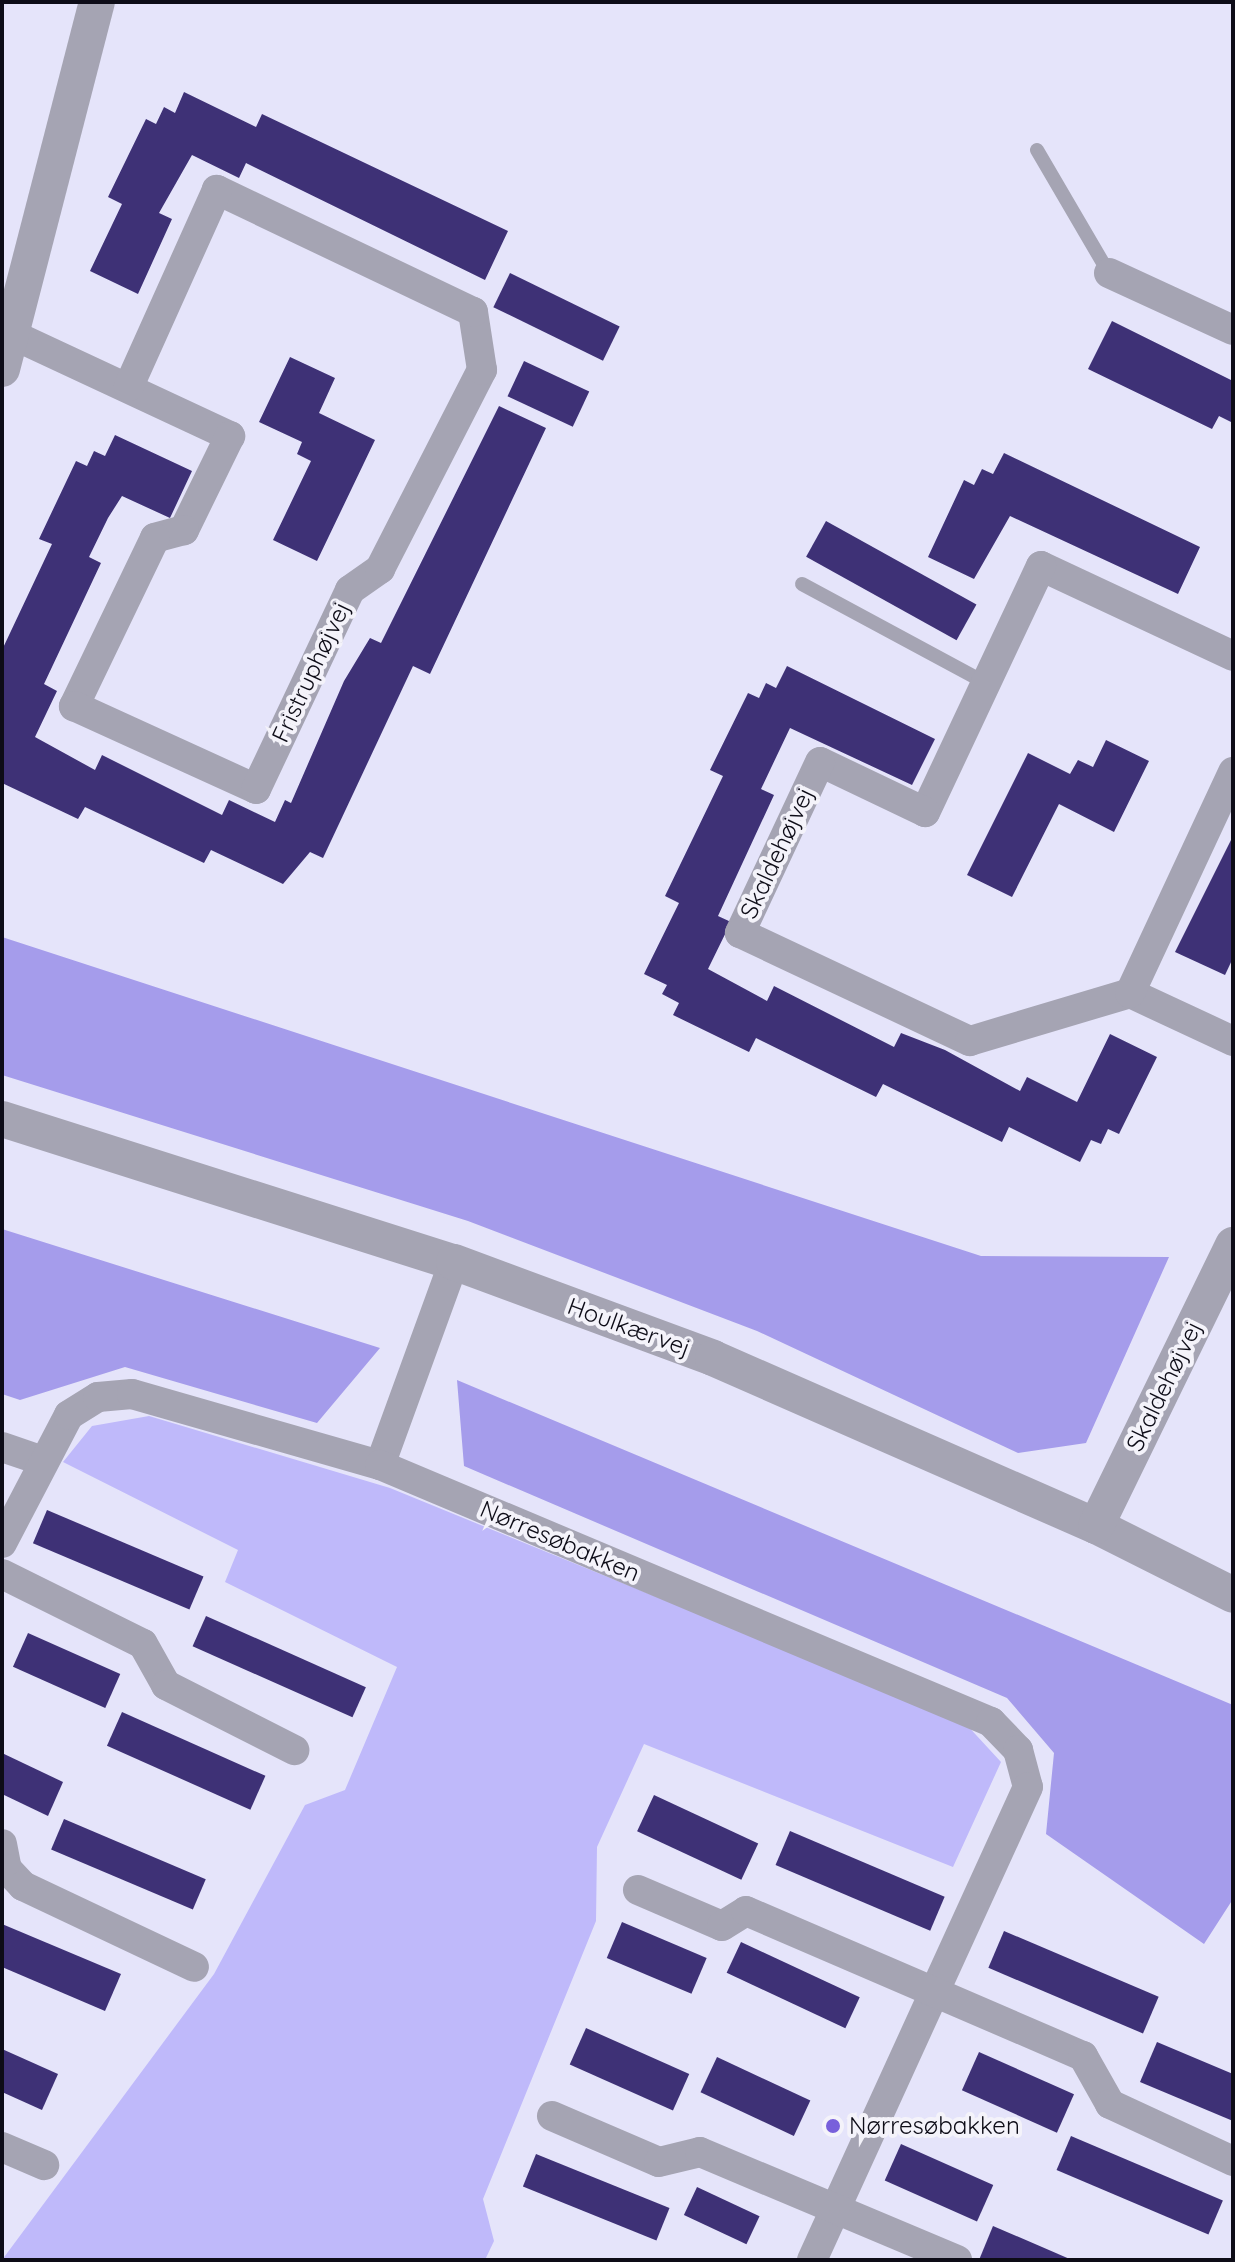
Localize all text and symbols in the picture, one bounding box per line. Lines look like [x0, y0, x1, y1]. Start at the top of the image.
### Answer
street label: Fristruphøjvej [266, 597, 356, 747]
street label: Skaldehøjvej [734, 783, 820, 923]
street label: Houlkærvej [564, 1291, 694, 1363]
street label: Skaldehøjvej [1120, 1316, 1208, 1456]
street label: Nørresøbakken [476, 1494, 644, 1588]
place label: Nørresøbakken [849, 2112, 1020, 2140]
marker: Nørresøbakken [824, 2117, 842, 2135]

